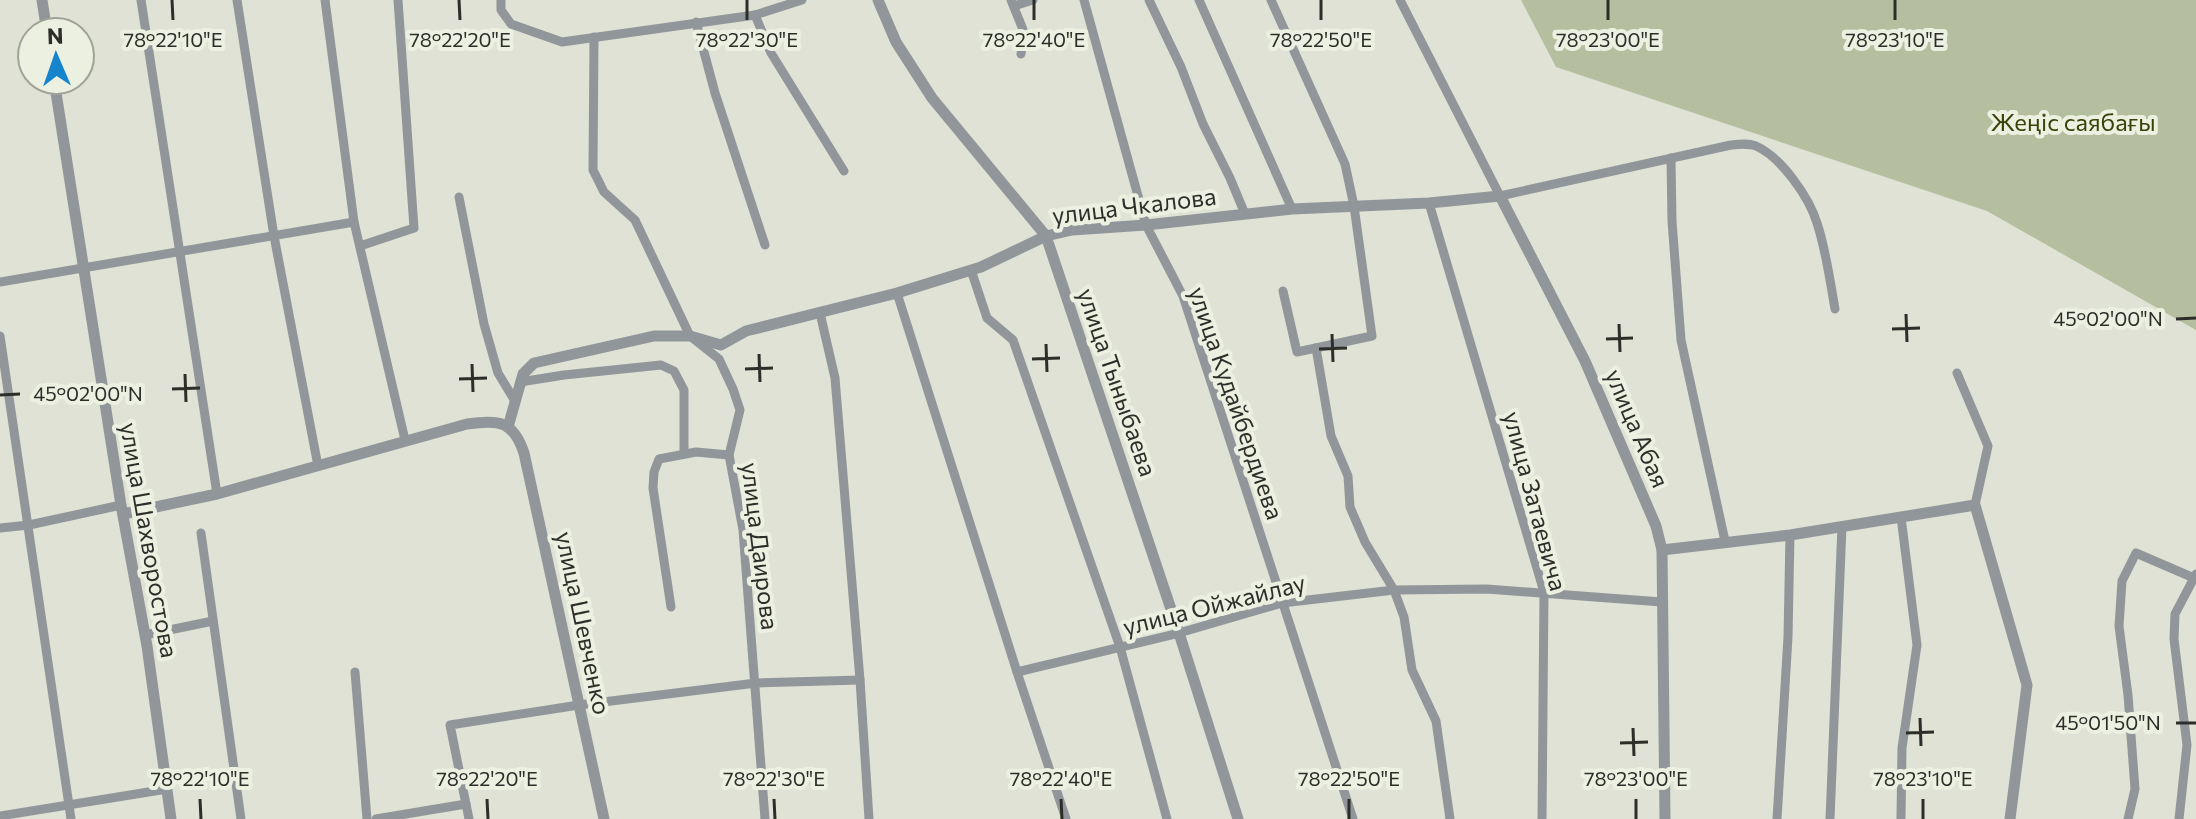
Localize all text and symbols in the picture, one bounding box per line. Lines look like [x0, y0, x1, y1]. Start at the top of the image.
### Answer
north arrow [16, 16, 96, 96]
text: N [47, 22, 64, 49]
text: 78°22'10"E [123, 27, 223, 51]
text: 78°22'20"E [409, 27, 511, 51]
text: 78°22'30"E [696, 27, 798, 51]
text: 78°22'40"E [983, 27, 1085, 51]
text: 78°22'50"E [1270, 27, 1372, 51]
text: 78°23'00"E [1556, 27, 1660, 51]
text: 78°23'10"E [1845, 27, 1945, 51]
park label: Жеңіс саябағы [1990, 107, 2156, 136]
street label: улица Чкалова [1050, 181, 1218, 229]
street label: улица Кудайбердиева [1184, 283, 1290, 523]
street label: улица Тыныбаева [1072, 284, 1164, 480]
text: 45°02'00"N [2053, 306, 2163, 330]
street label: улица Абая [1600, 364, 1676, 492]
text: 45°02'00"N [33, 381, 143, 405]
street label: улица Затаевича [1498, 408, 1574, 594]
street label: улица Шахворостова [115, 420, 185, 660]
street label: улица Даирова [736, 460, 786, 632]
street label: улица Шевченко [550, 529, 618, 717]
street label: улица Ойжайлау [1120, 567, 1308, 641]
text: 45°01'50"N [2055, 710, 2161, 734]
text: 78°22'10"E [150, 766, 250, 790]
text: 78°22'20"E [436, 766, 538, 790]
text: 78°22'30"E [723, 766, 825, 790]
text: 78°22'40"E [1010, 766, 1112, 790]
text: 78°22'50"E [1298, 766, 1400, 790]
text: 78°23'00"E [1584, 766, 1688, 790]
text: 78°23'10"E [1873, 766, 1973, 790]

